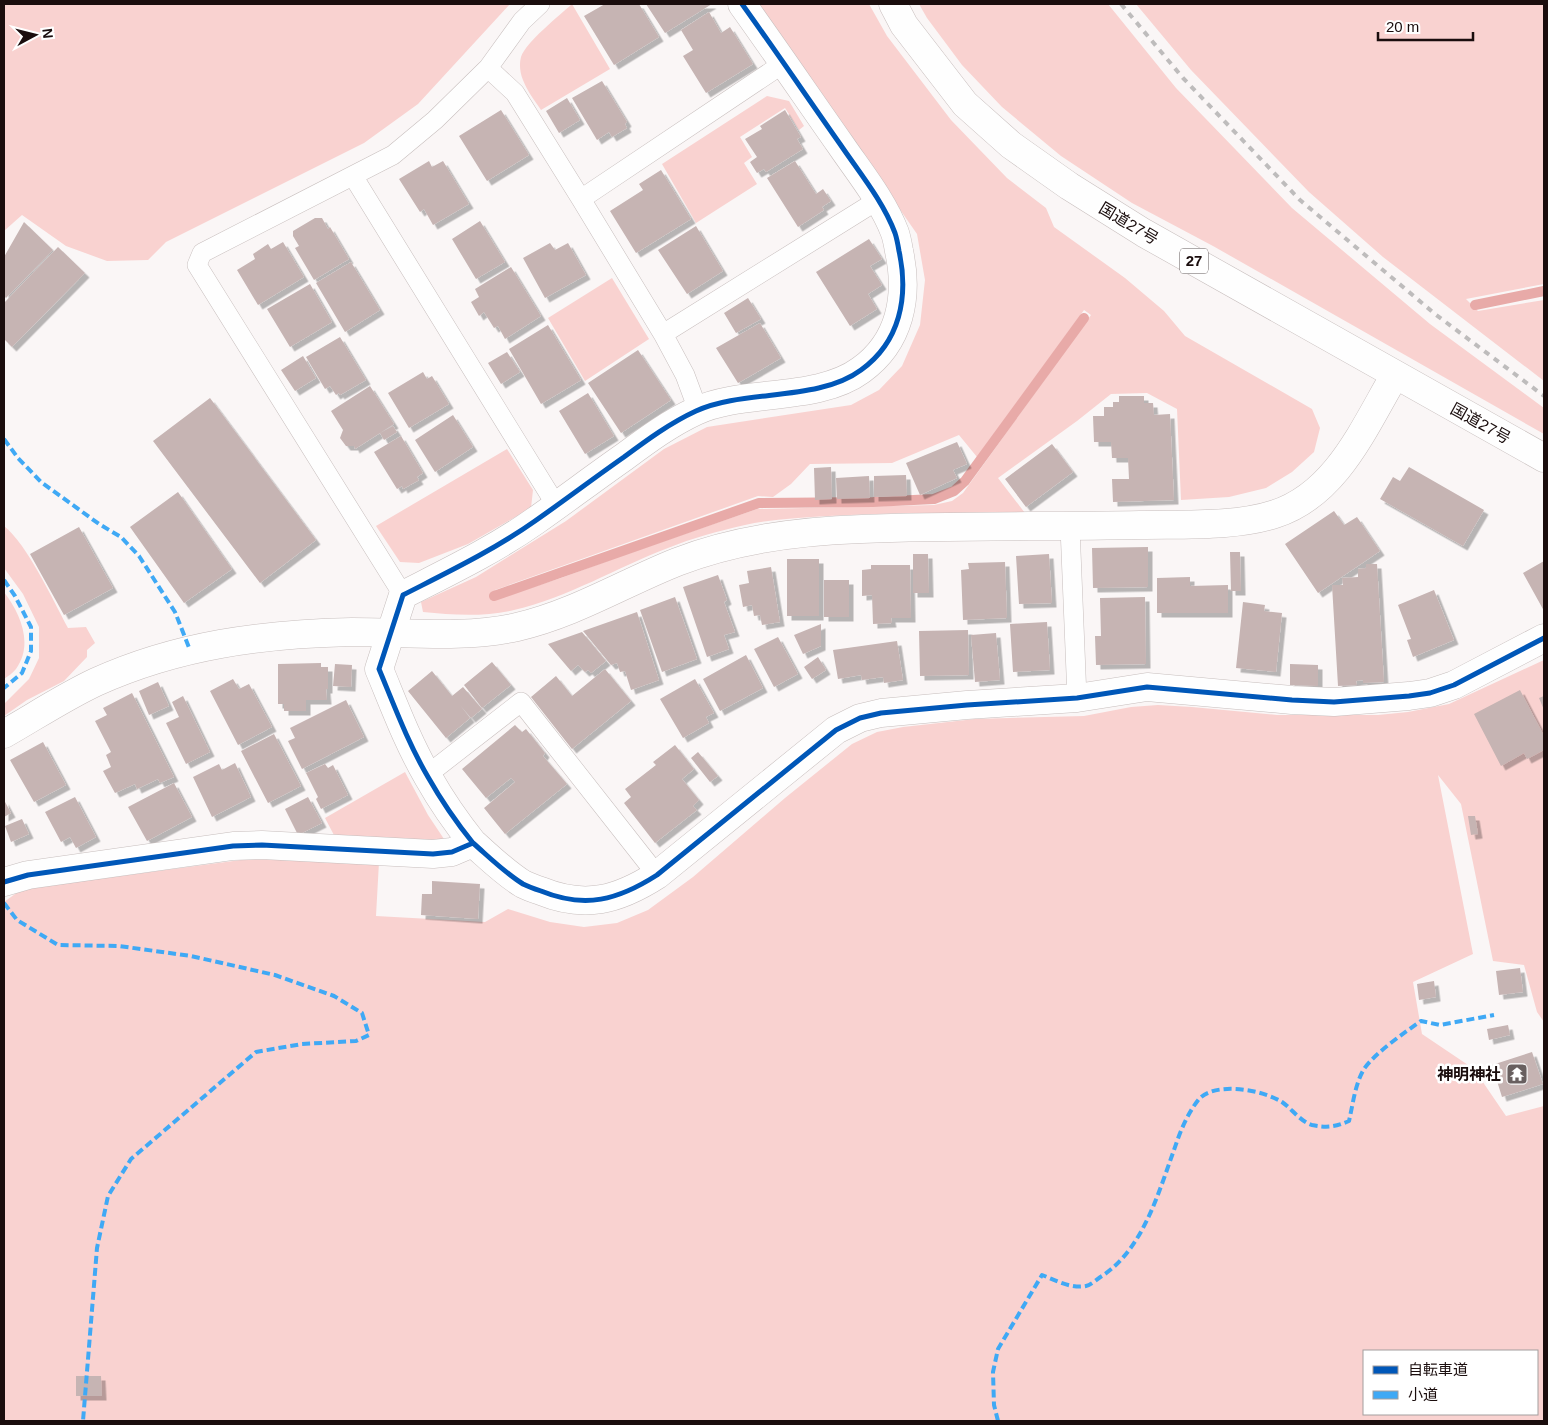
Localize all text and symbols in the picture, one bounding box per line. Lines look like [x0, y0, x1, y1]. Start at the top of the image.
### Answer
north arrow [10, 10, 60, 60]
scale bar [1378, 10, 1473, 42]
text: 20 m [1386, 18, 1419, 35]
text: N [39, 27, 56, 39]
street label: 国道27号 [1096, 199, 1161, 248]
road number: 27 [1180, 248, 1208, 274]
street label: 国道27号 [1448, 400, 1514, 447]
temple icon: 神明神社 [1505, 1062, 1529, 1086]
place label: 神明神社 [1437, 1065, 1501, 1083]
legend [1363, 1350, 1538, 1415]
text: 自転車道 [1408, 1361, 1468, 1378]
text: 小道 [1408, 1386, 1438, 1403]

